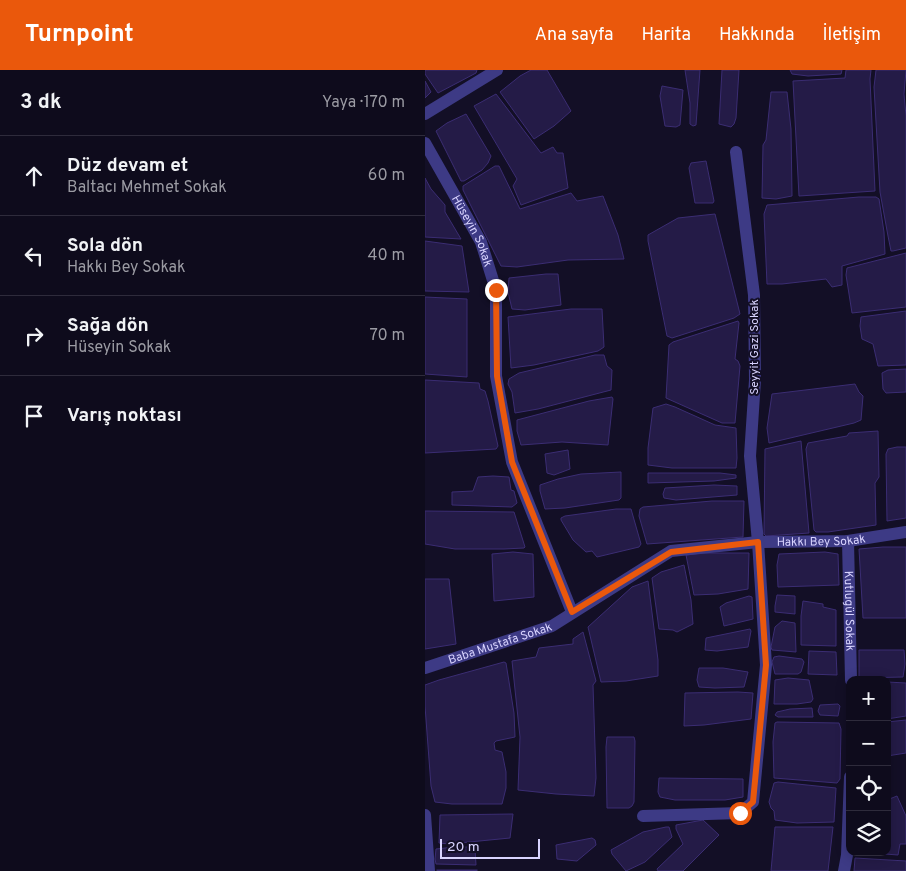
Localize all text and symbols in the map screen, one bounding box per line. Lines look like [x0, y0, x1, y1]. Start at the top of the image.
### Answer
text: Turnpoint [25, 20, 134, 50]
text: Ana sayfa [535, 24, 614, 47]
text: Harita [642, 24, 691, 47]
text: Hakkında [719, 24, 794, 47]
text: İletişim [822, 24, 881, 47]
text: 3 dk [20, 89, 62, 116]
text: Yaya · 170 m [322, 93, 405, 113]
text: Düz devam et [67, 154, 188, 178]
icon: ahead [20, 162, 48, 190]
text: 60 m [368, 166, 405, 186]
text: Baltacı Mehmet Sokak [67, 178, 227, 198]
street label: Hüseyin Sokak [447, 192, 495, 269]
text: Sola dön [67, 234, 143, 258]
icon: left [20, 242, 48, 270]
text: 40 m [367, 246, 405, 266]
text: Hakkı Bey Sokak [67, 258, 185, 278]
route end [485, 279, 508, 302]
street label: Seyyit Gazi Sokak [747, 299, 763, 395]
text: Sağa dön [67, 314, 149, 338]
icon: right [20, 322, 48, 350]
text: 70 m [370, 326, 405, 346]
text: Hüseyin Sokak [67, 338, 171, 358]
icon: arrive [20, 402, 48, 430]
text: Varış noktası [67, 404, 182, 428]
street label: Hakkı Bey Sokak [777, 531, 867, 551]
street label: Kutlugül Sokak [840, 570, 857, 652]
street label: Baba Mustafa Sokak [446, 620, 554, 669]
map controls [846, 676, 891, 856]
button: + [846, 676, 891, 721]
button: − [846, 721, 891, 766]
button: locate [846, 766, 891, 811]
route start [729, 802, 752, 825]
button: layers [846, 811, 891, 856]
scale bar [440, 836, 540, 859]
text: 20 m [447, 839, 480, 856]

